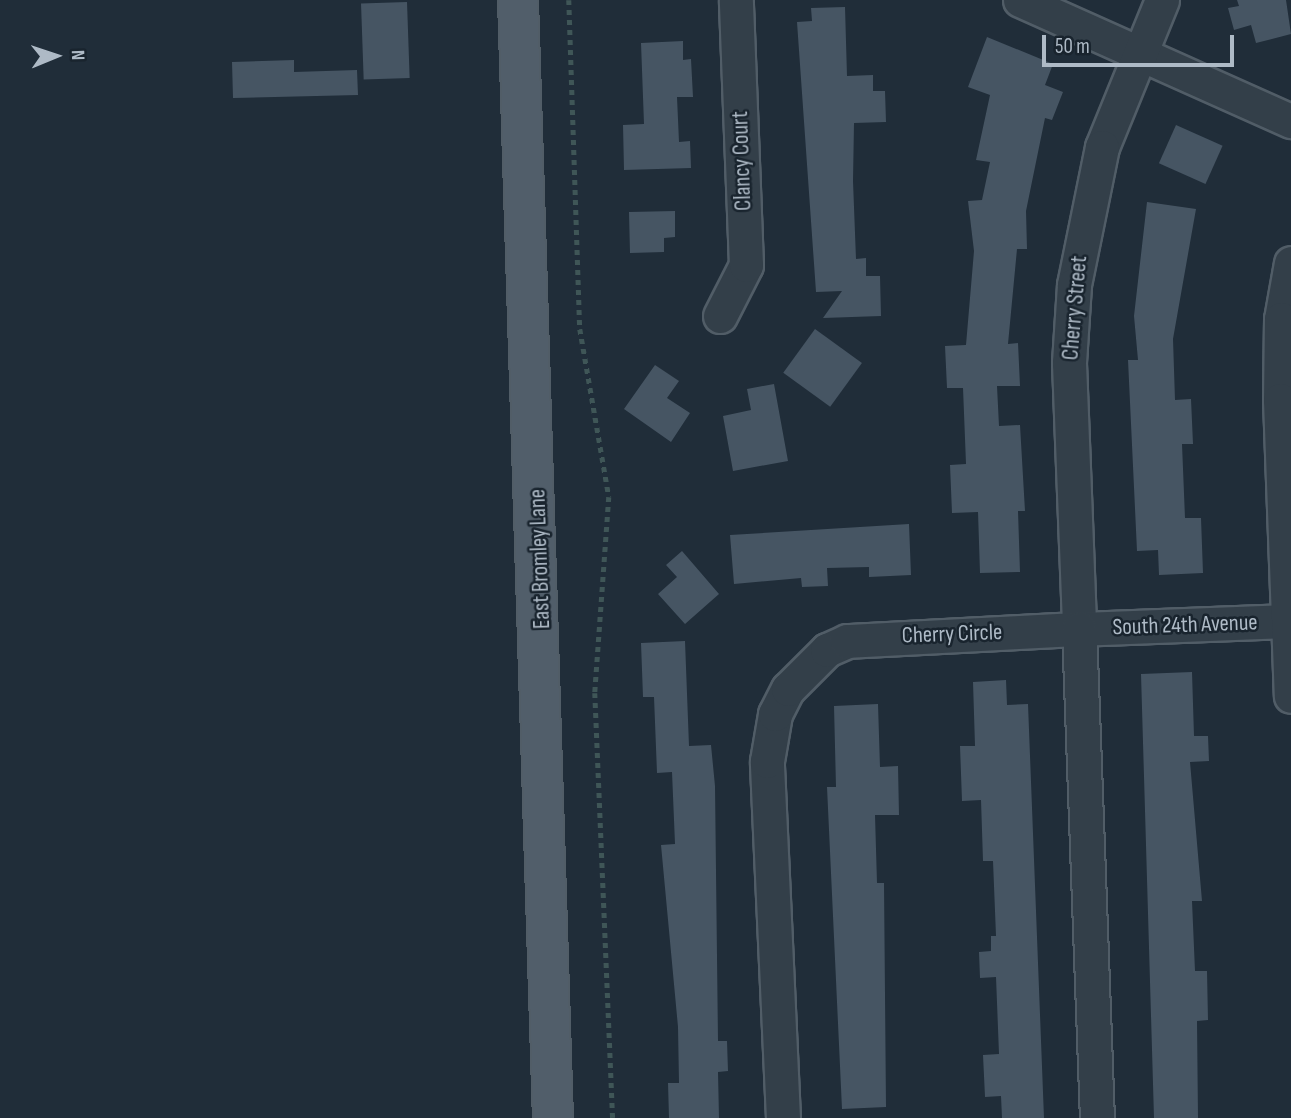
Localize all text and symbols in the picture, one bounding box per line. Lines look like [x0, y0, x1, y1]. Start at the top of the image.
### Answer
north arrow [21, 21, 91, 91]
scale bar [1046, 21, 1238, 65]
text: 50 m [1055, 34, 1090, 59]
text: N [66, 50, 89, 61]
street label: Clancy Court [726, 111, 758, 211]
street label: Cherry Street [1057, 255, 1093, 361]
street label: East Bromley Lane [524, 489, 556, 629]
street label: South 24th Avenue [1112, 609, 1258, 641]
street label: Cherry Circle [901, 618, 1003, 650]

